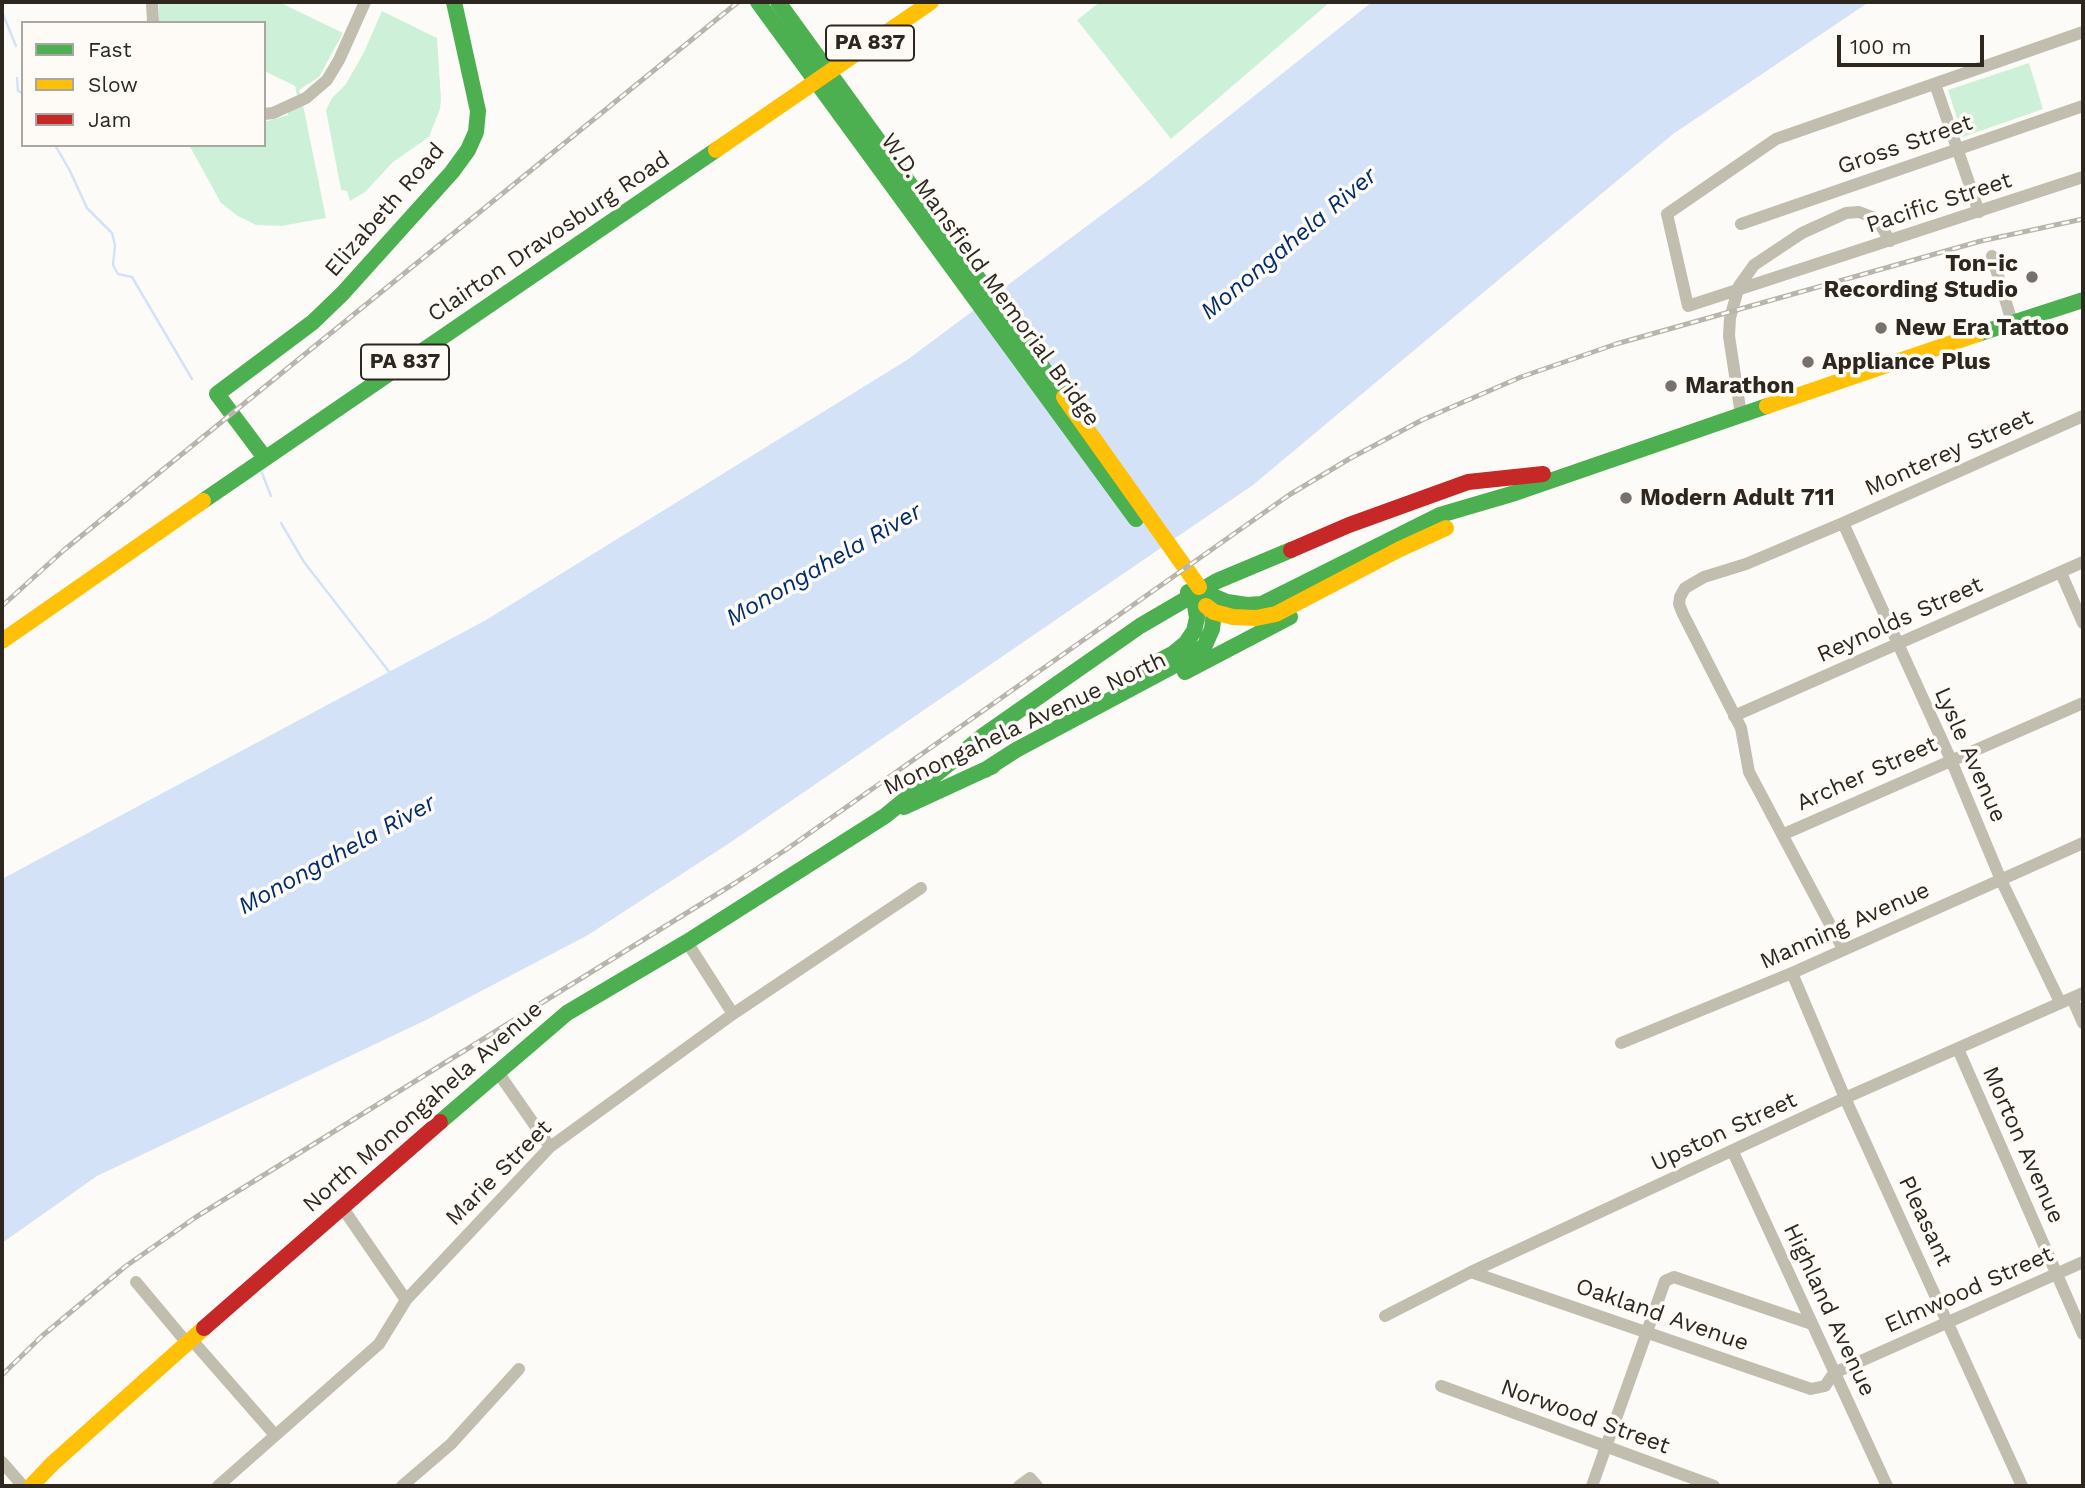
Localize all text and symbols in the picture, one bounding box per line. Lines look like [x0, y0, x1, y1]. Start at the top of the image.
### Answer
legend [21, 21, 266, 147]
scale bar [1840, 21, 1987, 65]
road number: PA 837 [826, 26, 914, 60]
text: 100 m [1850, 34, 1912, 59]
text: Fast [88, 37, 132, 62]
text: Slow [88, 72, 138, 97]
text: Jam [88, 107, 131, 132]
street label: Gross Street [1834, 109, 1976, 181]
street label: W.D. Mansfield Memorial Bridge [874, 128, 1106, 432]
street label: Elizabeth Road [319, 137, 451, 283]
street label: Clairton Dravosburg Road [423, 146, 675, 328]
water label: Monongahela River [1195, 162, 1383, 326]
street label: Pacific Street [1863, 167, 2015, 239]
place label: Ton-ic Recording Studio [1824, 250, 2018, 304]
marker: Ton-ic Recording Studio [2024, 269, 2040, 285]
place label: New Era Tattoo [1895, 314, 2069, 342]
marker: New Era Tattoo [1873, 320, 1889, 336]
road number: PA 837 [361, 344, 449, 380]
place label: Appliance Plus [1822, 348, 1991, 376]
marker: Appliance Plus [1800, 354, 1816, 370]
place label: Marathon [1685, 372, 1794, 400]
marker: Marathon [1663, 378, 1679, 394]
street label: Monterey Street [1861, 404, 2037, 502]
place label: Modern Adult 711 [1640, 484, 1835, 512]
marker: Modern Adult 711 [1618, 490, 1634, 506]
water label: Monongahela River [721, 497, 927, 633]
street label: Reynolds Street [1813, 571, 1987, 669]
street label: Monongahela Avenue North [879, 646, 1171, 802]
street label: Lysle Avenue [1928, 683, 2012, 827]
street label: Archer Street [1792, 731, 1942, 817]
water label: Monongahela River [233, 789, 441, 921]
street label: Manning Avenue [1756, 876, 1934, 976]
street label: North Monongahela Avenue [298, 995, 548, 1219]
street label: Morton Avenue [1976, 1062, 2070, 1228]
street label: Upston Street [1647, 1086, 1801, 1178]
street label: Marie Street [440, 1114, 558, 1232]
street label: Pleasant [1892, 1172, 1958, 1270]
street label: Highland Avenue [1777, 1219, 1881, 1401]
street label: Elmwood Street [1881, 1241, 2057, 1339]
street label: Oakland Avenue [1572, 1272, 1752, 1358]
street label: Norwood Street [1497, 1374, 1673, 1460]

